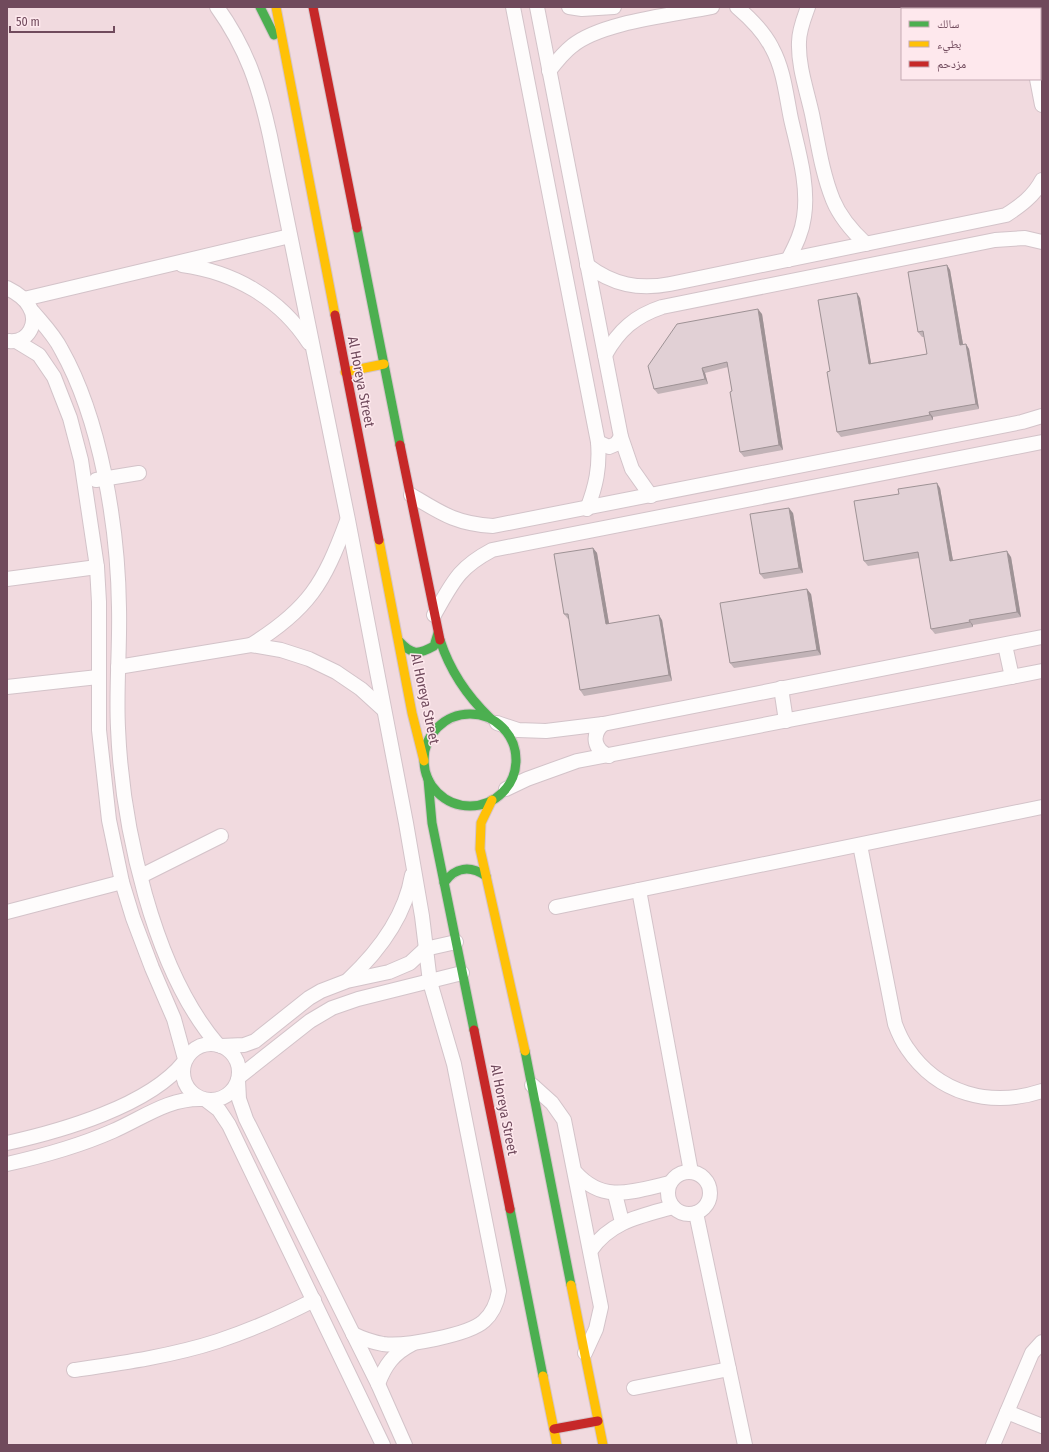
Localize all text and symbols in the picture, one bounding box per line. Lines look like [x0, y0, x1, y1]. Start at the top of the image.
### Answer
scale bar [10, 8, 114, 34]
legend [901, 8, 1041, 80]
text: 50 m [16, 15, 40, 29]
text: سالك [937, 17, 959, 31]
text: بطيء [937, 37, 961, 54]
text: مزدحم [937, 57, 966, 72]
street label: Al Horeya Street [344, 335, 378, 429]
street label: Al Horeya Street [407, 652, 443, 746]
street label: Al Horeya Street [487, 1063, 521, 1157]

